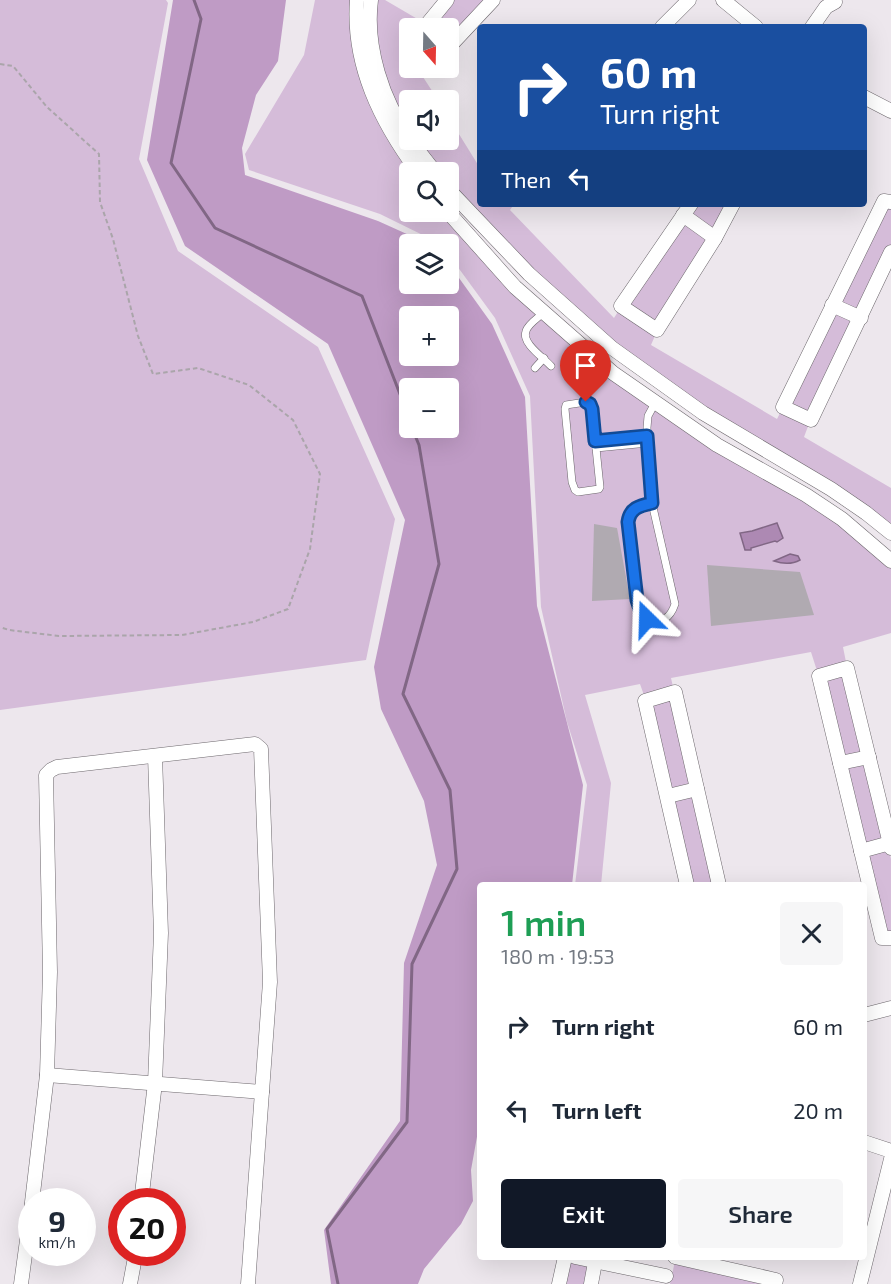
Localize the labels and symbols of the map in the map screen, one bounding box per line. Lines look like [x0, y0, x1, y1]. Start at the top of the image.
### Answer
north arrow [399, 18, 459, 78]
pin [560, 340, 611, 402]
position arrow [615, 587, 679, 651]
speed limit sign: 20 [108, 1188, 186, 1266]

